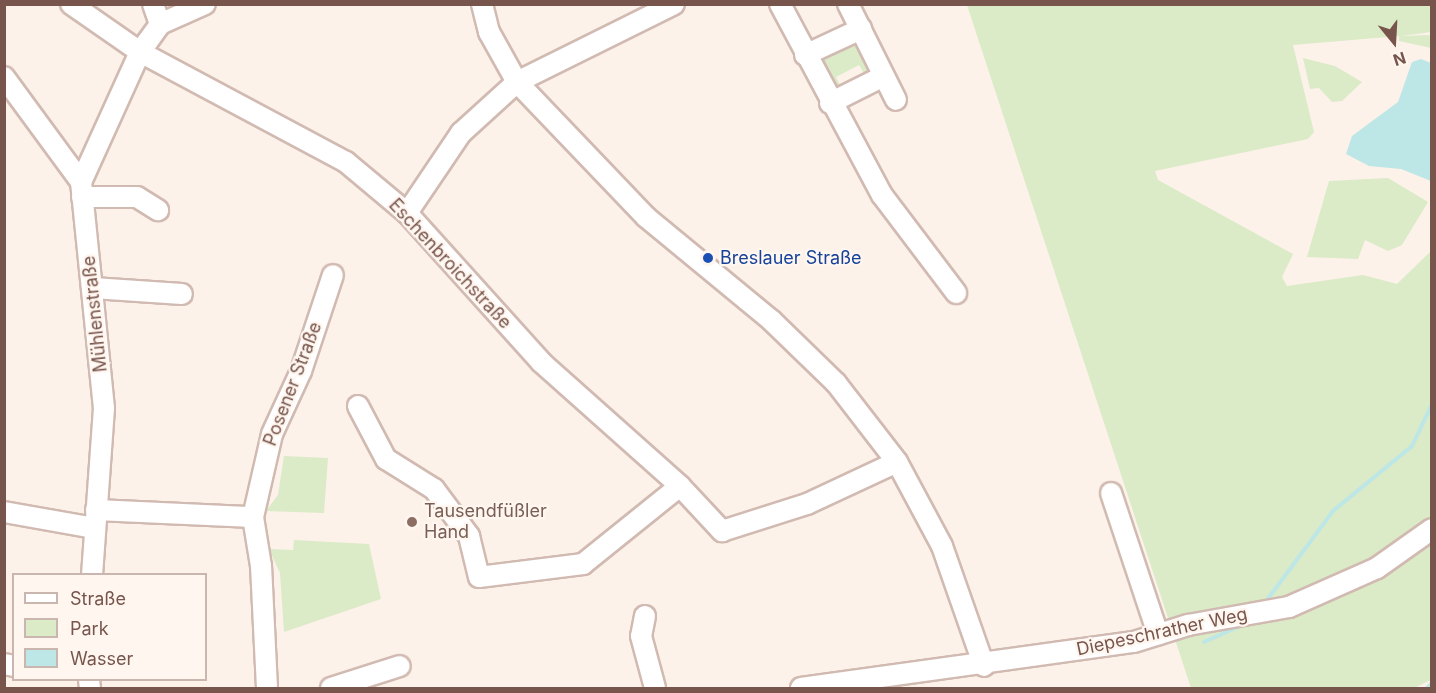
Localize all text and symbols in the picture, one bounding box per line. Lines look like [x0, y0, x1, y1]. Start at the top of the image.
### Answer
north arrow [1364, 12, 1424, 72]
text: N [1391, 48, 1408, 71]
street label: Eschenbroichstraße [384, 195, 516, 333]
place label: Breslauer Straße [720, 247, 862, 269]
marker: Breslauer Straße [701, 251, 715, 265]
street label: Mühlenstraße [78, 255, 112, 373]
street label: Posener Straße [259, 319, 327, 449]
place label: Tausendfüßler Hand [424, 501, 547, 544]
marker: Tausendfüßler Hand [405, 515, 419, 529]
legend [12, 573, 207, 681]
text: Straße [70, 588, 126, 609]
street label: Diepeschrather Weg [1075, 603, 1249, 661]
text: Park [70, 618, 109, 639]
text: Wasser [70, 648, 133, 669]

